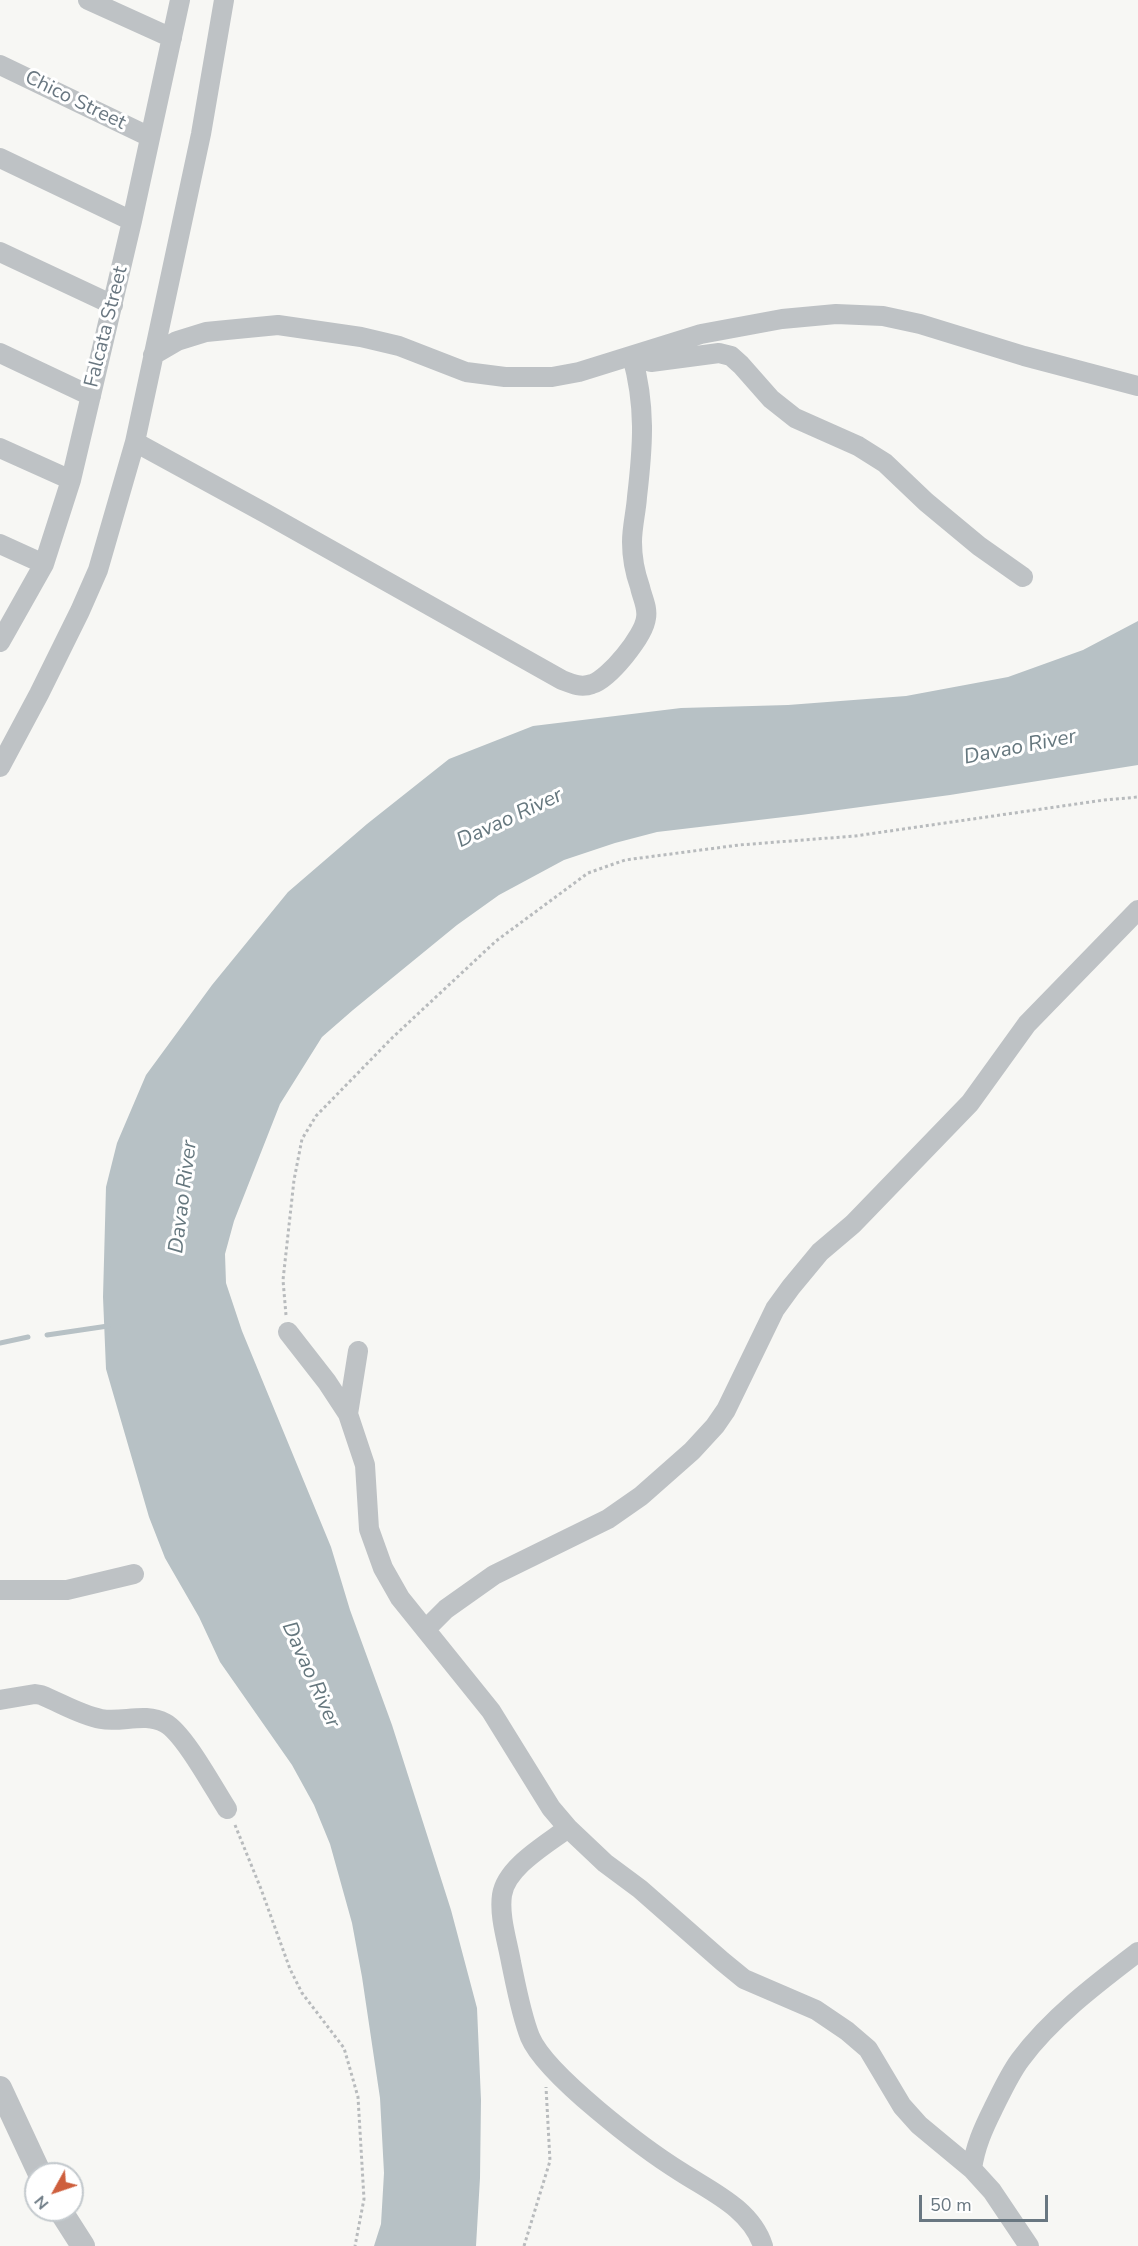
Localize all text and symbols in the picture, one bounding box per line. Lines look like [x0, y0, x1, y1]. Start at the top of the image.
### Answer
street label: Chico Street [21, 66, 129, 136]
street label: Falcata Street [80, 264, 134, 390]
water label: Davao River [962, 725, 1078, 771]
water label: Davao River [453, 784, 567, 854]
water label: Davao River [165, 1139, 203, 1255]
water label: Davao River [275, 1618, 345, 1732]
north arrow [24, 2162, 84, 2222]
scale bar [922, 2183, 1051, 2221]
text: N [29, 2191, 54, 2214]
text: 50 m [930, 2193, 972, 2217]

